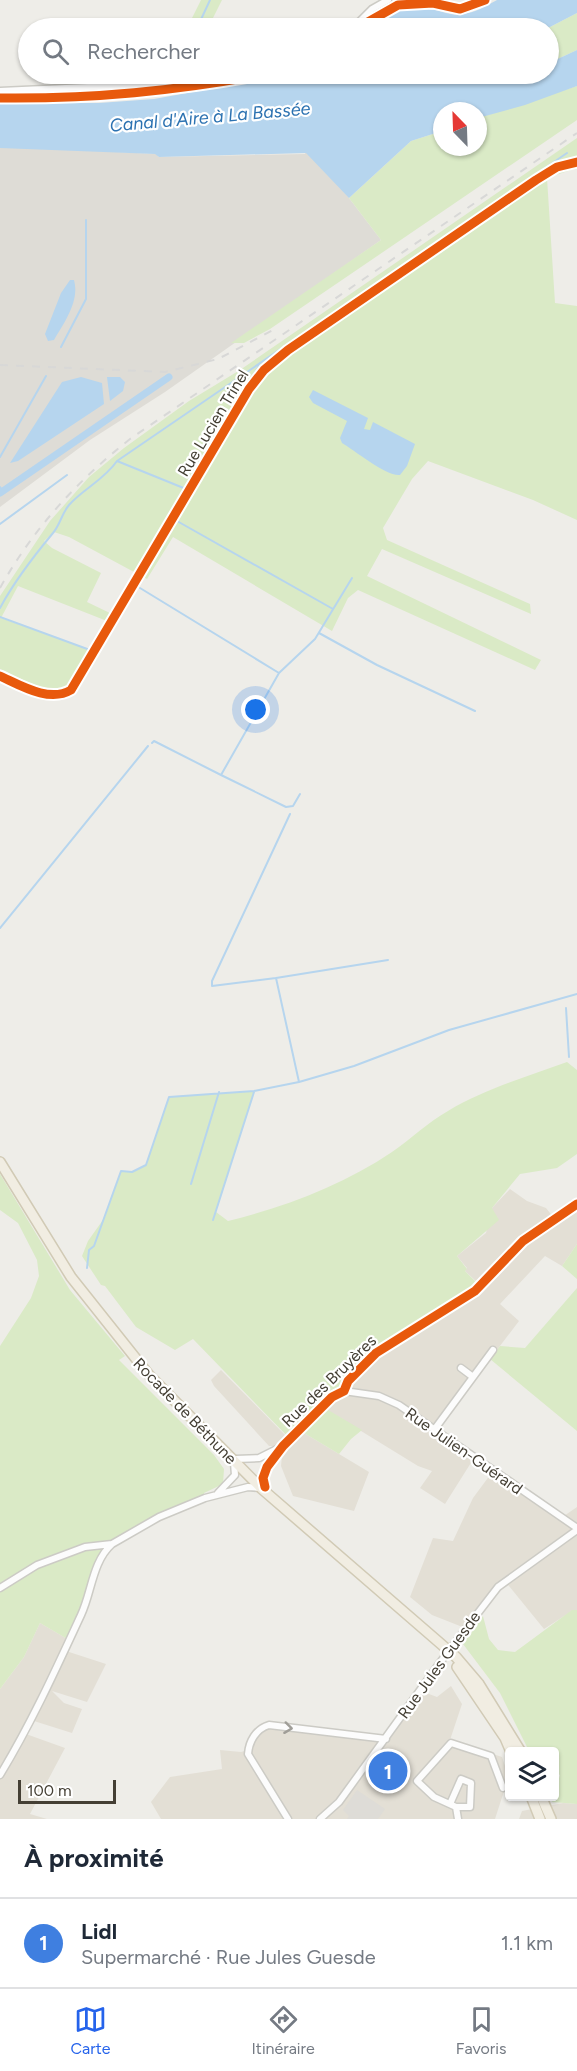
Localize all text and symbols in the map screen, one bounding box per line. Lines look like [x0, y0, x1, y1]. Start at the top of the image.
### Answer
search box [18, 18, 559, 84]
icon: search [39, 35, 72, 68]
text: Rechercher [87, 38, 200, 65]
water label: Canal d'Aire à La Bassée [109, 97, 311, 137]
north arrow [433, 102, 487, 156]
street label: Rue Lucien Trinel [174, 366, 252, 480]
your location [241, 695, 270, 724]
street label: Rue des Bruyères [278, 1331, 380, 1431]
street label: Rocade de Béthune [129, 1354, 241, 1468]
street label: Rue Julien-Guérard [402, 1403, 526, 1499]
street label: Rue Jules Guesde [394, 1607, 484, 1722]
one-way arrow [284, 1721, 293, 1734]
map controls [505, 1747, 559, 1801]
button: layers [505, 1747, 559, 1801]
pin: 1 [368, 1748, 408, 1794]
scale bar [18, 1777, 116, 1804]
text: 100 m [27, 1781, 72, 1800]
text: À proximité [24, 1842, 164, 1874]
text: Lidl [81, 1918, 117, 1945]
text: 1 [39, 1931, 48, 1955]
text: 1.1 km [501, 1931, 553, 1955]
text: Supermarché · Rue Jules Guesde [81, 1945, 376, 1969]
tab: Carte [71, 2003, 110, 2058]
tab: Itinéraire [252, 2003, 315, 2058]
tab: Favoris [456, 2003, 506, 2058]

